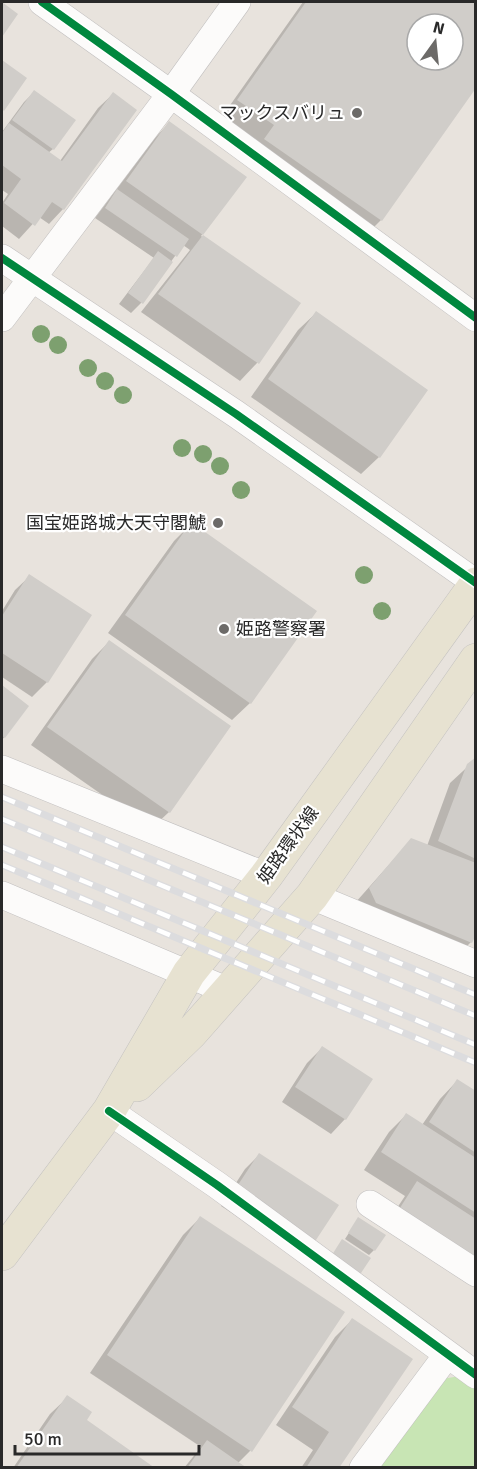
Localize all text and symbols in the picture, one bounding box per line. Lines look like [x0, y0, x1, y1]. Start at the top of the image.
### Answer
north arrow [405, 12, 465, 72]
text: N [431, 17, 447, 40]
place label: マックスバリュ [220, 102, 345, 124]
marker: マックスバリュ [350, 106, 364, 120]
place label: 国宝姫路城大天守閣鯱 [26, 512, 206, 534]
marker: 国宝姫路城大天守閣鯱 [211, 516, 225, 530]
place label: 姫路警察署 [236, 618, 326, 640]
marker: 姫路警察署 [217, 622, 231, 636]
street label: 姫路環状線 [253, 802, 323, 888]
scale bar [15, 1418, 200, 1456]
text: 50 m [24, 1428, 62, 1450]

